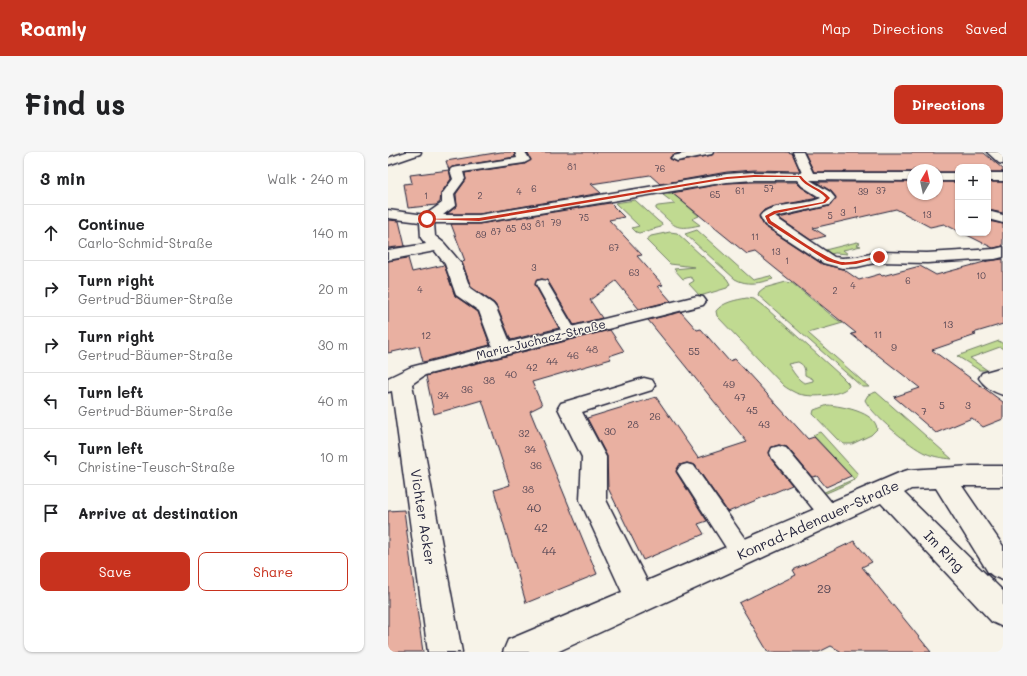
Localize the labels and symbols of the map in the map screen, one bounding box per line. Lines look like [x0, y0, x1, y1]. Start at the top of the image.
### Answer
house number: 81 [567, 161, 577, 172]
house number: 76 [655, 163, 665, 174]
north arrow [907, 164, 943, 200]
house number: 6 [531, 183, 537, 194]
house number: 57 [764, 183, 774, 194]
house number: 61 [735, 185, 745, 196]
house number: 37 [876, 185, 886, 196]
house number: 4 [516, 186, 522, 197]
house number: 39 [858, 186, 869, 197]
house number: 65 [710, 189, 720, 200]
house number: 1 [424, 190, 428, 201]
house number: 2 [477, 190, 483, 201]
house number: 1 [853, 204, 857, 215]
house number: 3 [840, 207, 846, 218]
house number: 13 [922, 209, 932, 220]
route start [418, 210, 436, 228]
house number: 5 [827, 210, 833, 221]
house number: 75 [579, 212, 589, 223]
house number: 79 [551, 217, 562, 228]
house number: 81 [535, 218, 545, 229]
house number: 83 [521, 221, 531, 232]
house number: 85 [506, 223, 516, 234]
house number: 87 [491, 226, 501, 237]
house number: 89 [476, 229, 487, 240]
house number: 11 [751, 231, 759, 242]
house number: 67 [609, 242, 619, 253]
house number: 13 [771, 246, 781, 257]
route end [870, 248, 888, 266]
house number: 1 [785, 255, 789, 266]
house number: 3 [531, 262, 537, 273]
house number: 63 [629, 267, 639, 278]
house number: 10 [976, 270, 986, 281]
house number: 6 [905, 275, 911, 286]
house number: 4 [850, 280, 856, 291]
house number: 4 [417, 284, 423, 295]
house number: 2 [832, 285, 838, 296]
street label: Maria-Juchacz-Straße [474, 315, 607, 363]
house number: 13 [943, 317, 953, 331]
house number: 11 [874, 327, 882, 341]
house number: 12 [421, 328, 431, 342]
house number: 9 [891, 340, 897, 354]
house number: 48 [586, 342, 598, 356]
house number: 55 [688, 344, 700, 358]
house number: 46 [567, 348, 579, 362]
house number: 44 [546, 354, 558, 368]
house number: 42 [526, 360, 538, 374]
house number: 40 [505, 367, 517, 381]
house number: 38 [483, 373, 495, 387]
house number: 49 [723, 377, 735, 391]
house number: 36 [461, 382, 473, 396]
house number: 34 [437, 388, 449, 402]
house number: 47 [734, 390, 746, 404]
house number: 5 [939, 398, 945, 412]
house number: 3 [965, 398, 971, 412]
house number: 45 [746, 403, 758, 417]
house number: 7 [921, 404, 927, 418]
house number: 26 [649, 409, 661, 423]
house number: 28 [627, 417, 639, 431]
house number: 43 [758, 417, 770, 431]
house number: 30 [604, 424, 616, 438]
house number: 32 [518, 426, 530, 440]
house number: 34 [524, 442, 536, 456]
house number: 36 [530, 458, 542, 472]
street label: Vichter Acker [407, 468, 440, 566]
street label: Konrad-Adenauer-Straße [734, 475, 902, 564]
house number: 38 [522, 482, 534, 496]
house number: 40 [527, 499, 542, 515]
house number: 42 [534, 519, 548, 535]
street label: Im Ring [920, 526, 969, 576]
house number: 44 [542, 542, 556, 558]
house number: 29 [817, 580, 831, 596]

